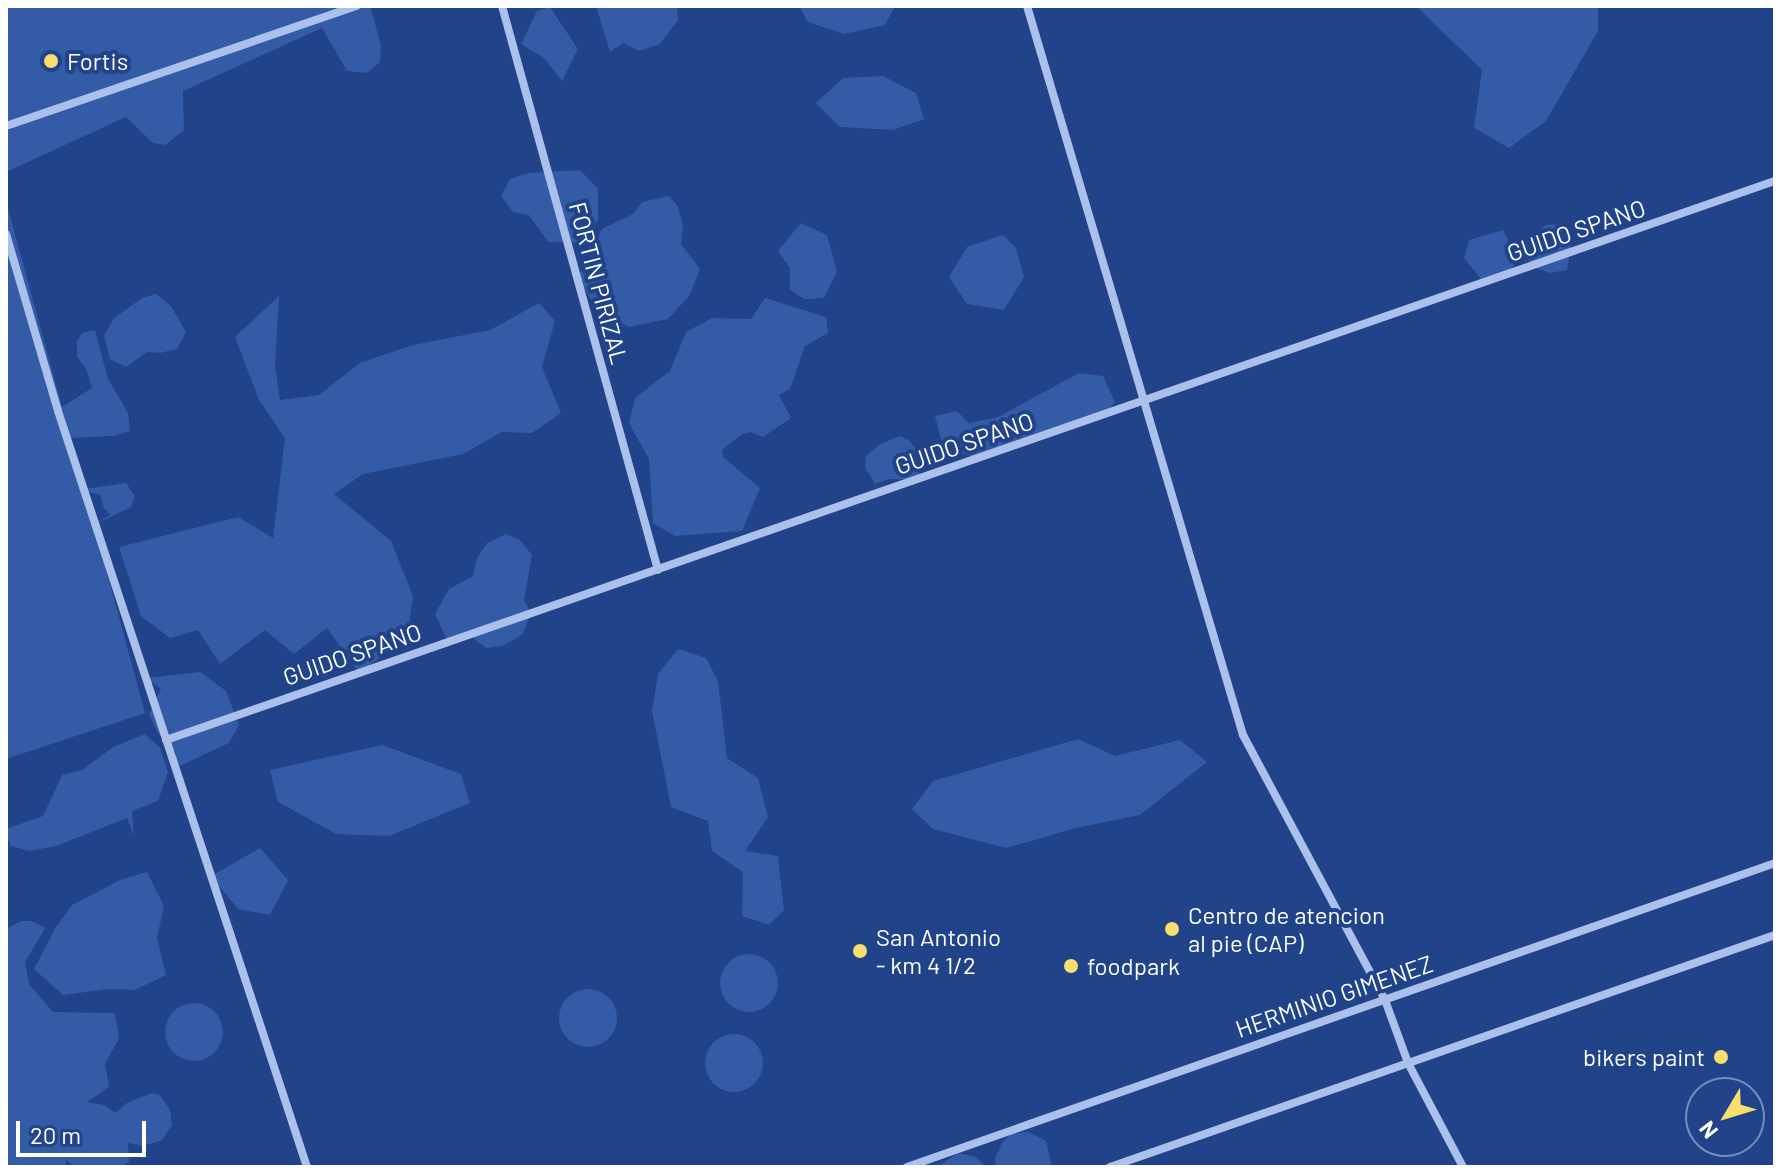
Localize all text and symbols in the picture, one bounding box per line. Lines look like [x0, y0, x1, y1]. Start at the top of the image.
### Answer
place label: Fortis [67, 47, 128, 75]
marker: Fortis [42, 52, 60, 70]
street label: GUIDO SPANO [1503, 193, 1649, 267]
street label: FORTIN PIRIZAL [564, 199, 634, 367]
street label: GUIDO SPANO [891, 406, 1037, 480]
street label: GUIDO SPANO [279, 617, 425, 691]
place label: Centro de atencion al pie (CAP) [1188, 901, 1385, 957]
marker: Centro de atencion al pie (CAP) [1163, 920, 1181, 938]
place label: San Antonio - km 4 1/2 [876, 923, 1001, 979]
marker: San Antonio - km 4 1/2 [851, 942, 869, 960]
street label: HERMINIO GIMENEZ [1232, 949, 1436, 1043]
place label: foodpark [1087, 952, 1180, 980]
marker: foodpark [1062, 957, 1080, 975]
place label: bikers paint [1583, 1043, 1705, 1071]
marker: bikers paint [1712, 1048, 1730, 1066]
north arrow [1685, 1077, 1765, 1157]
scale bar [20, 1105, 150, 1155]
text: N [1693, 1117, 1722, 1144]
text: 20 m [30, 1120, 81, 1149]

